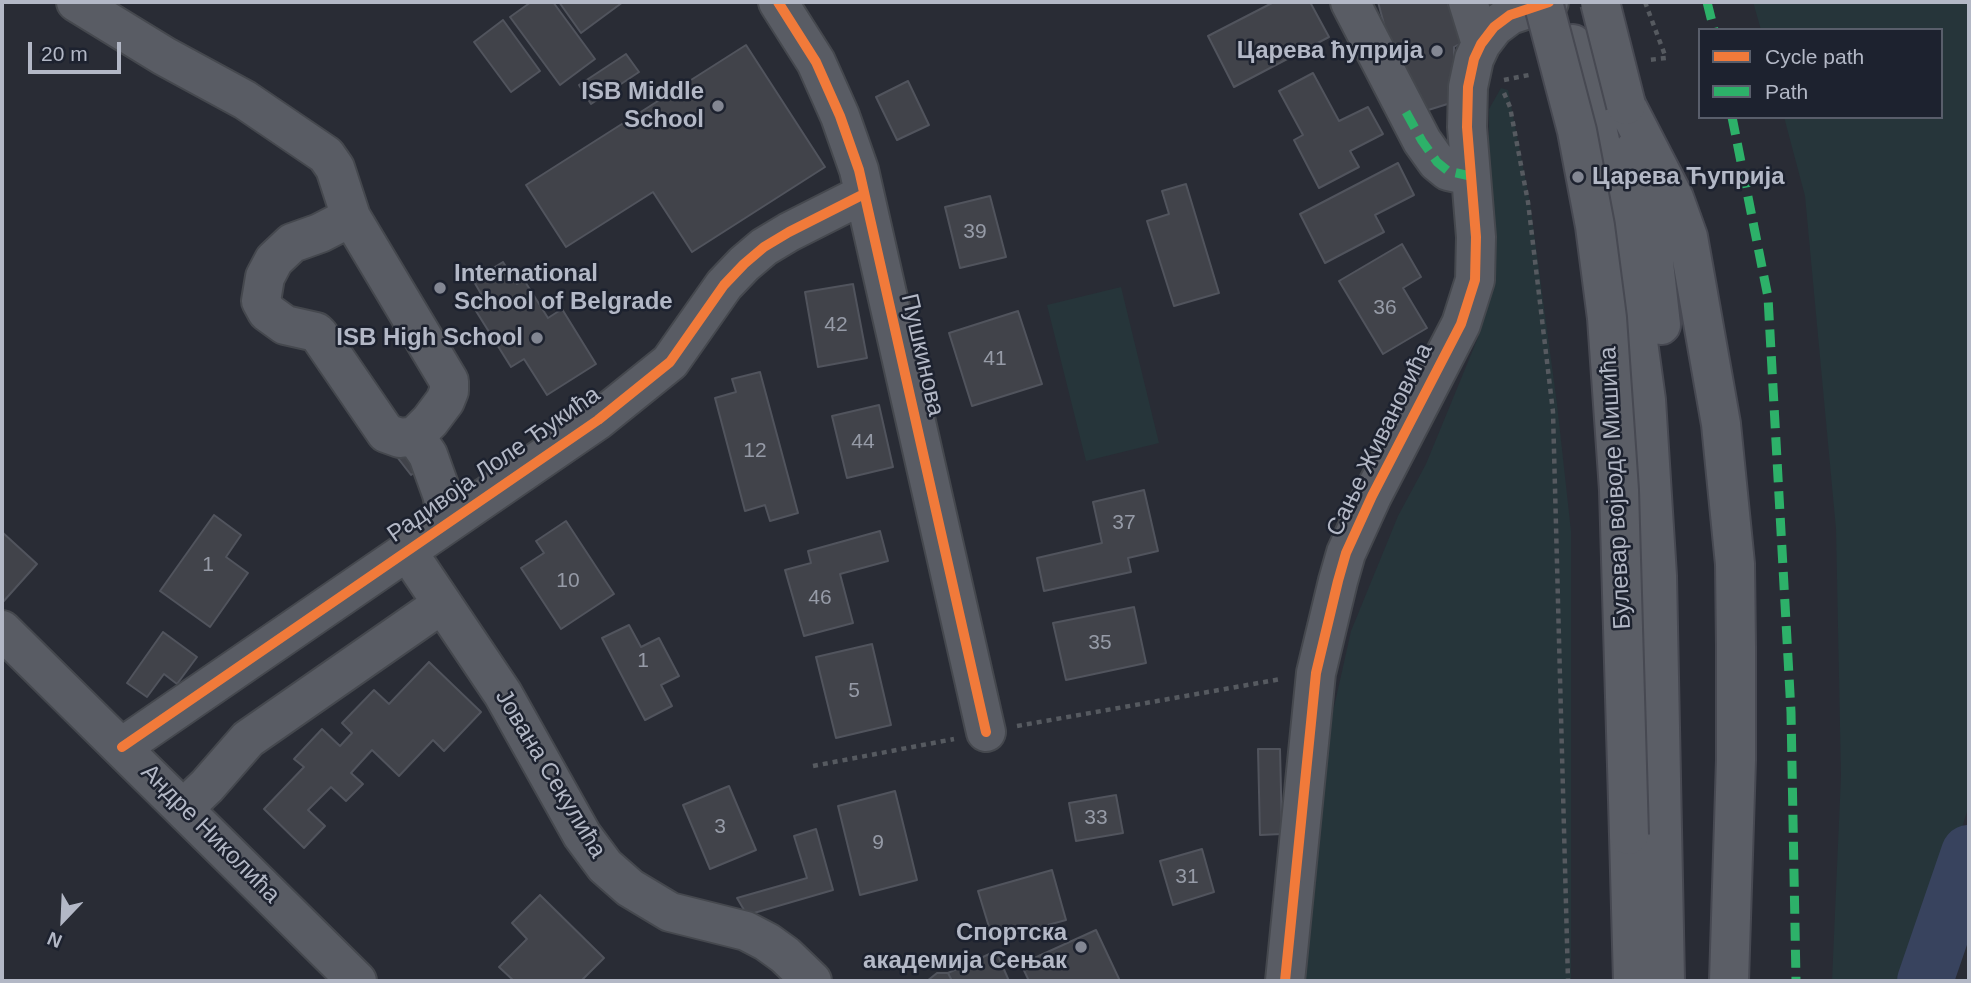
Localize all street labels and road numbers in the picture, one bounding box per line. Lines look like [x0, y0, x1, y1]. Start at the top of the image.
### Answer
street label: Пушкинова [894, 291, 950, 419]
street label: Сање Живановића [1321, 339, 1439, 541]
street label: Булевар војводе Мишића [1594, 346, 1638, 630]
street label: Радивоја Лоле Ђукића [382, 381, 606, 549]
street label: Јована Секулића [488, 685, 612, 863]
street label: Андре Николића [134, 758, 286, 910]

